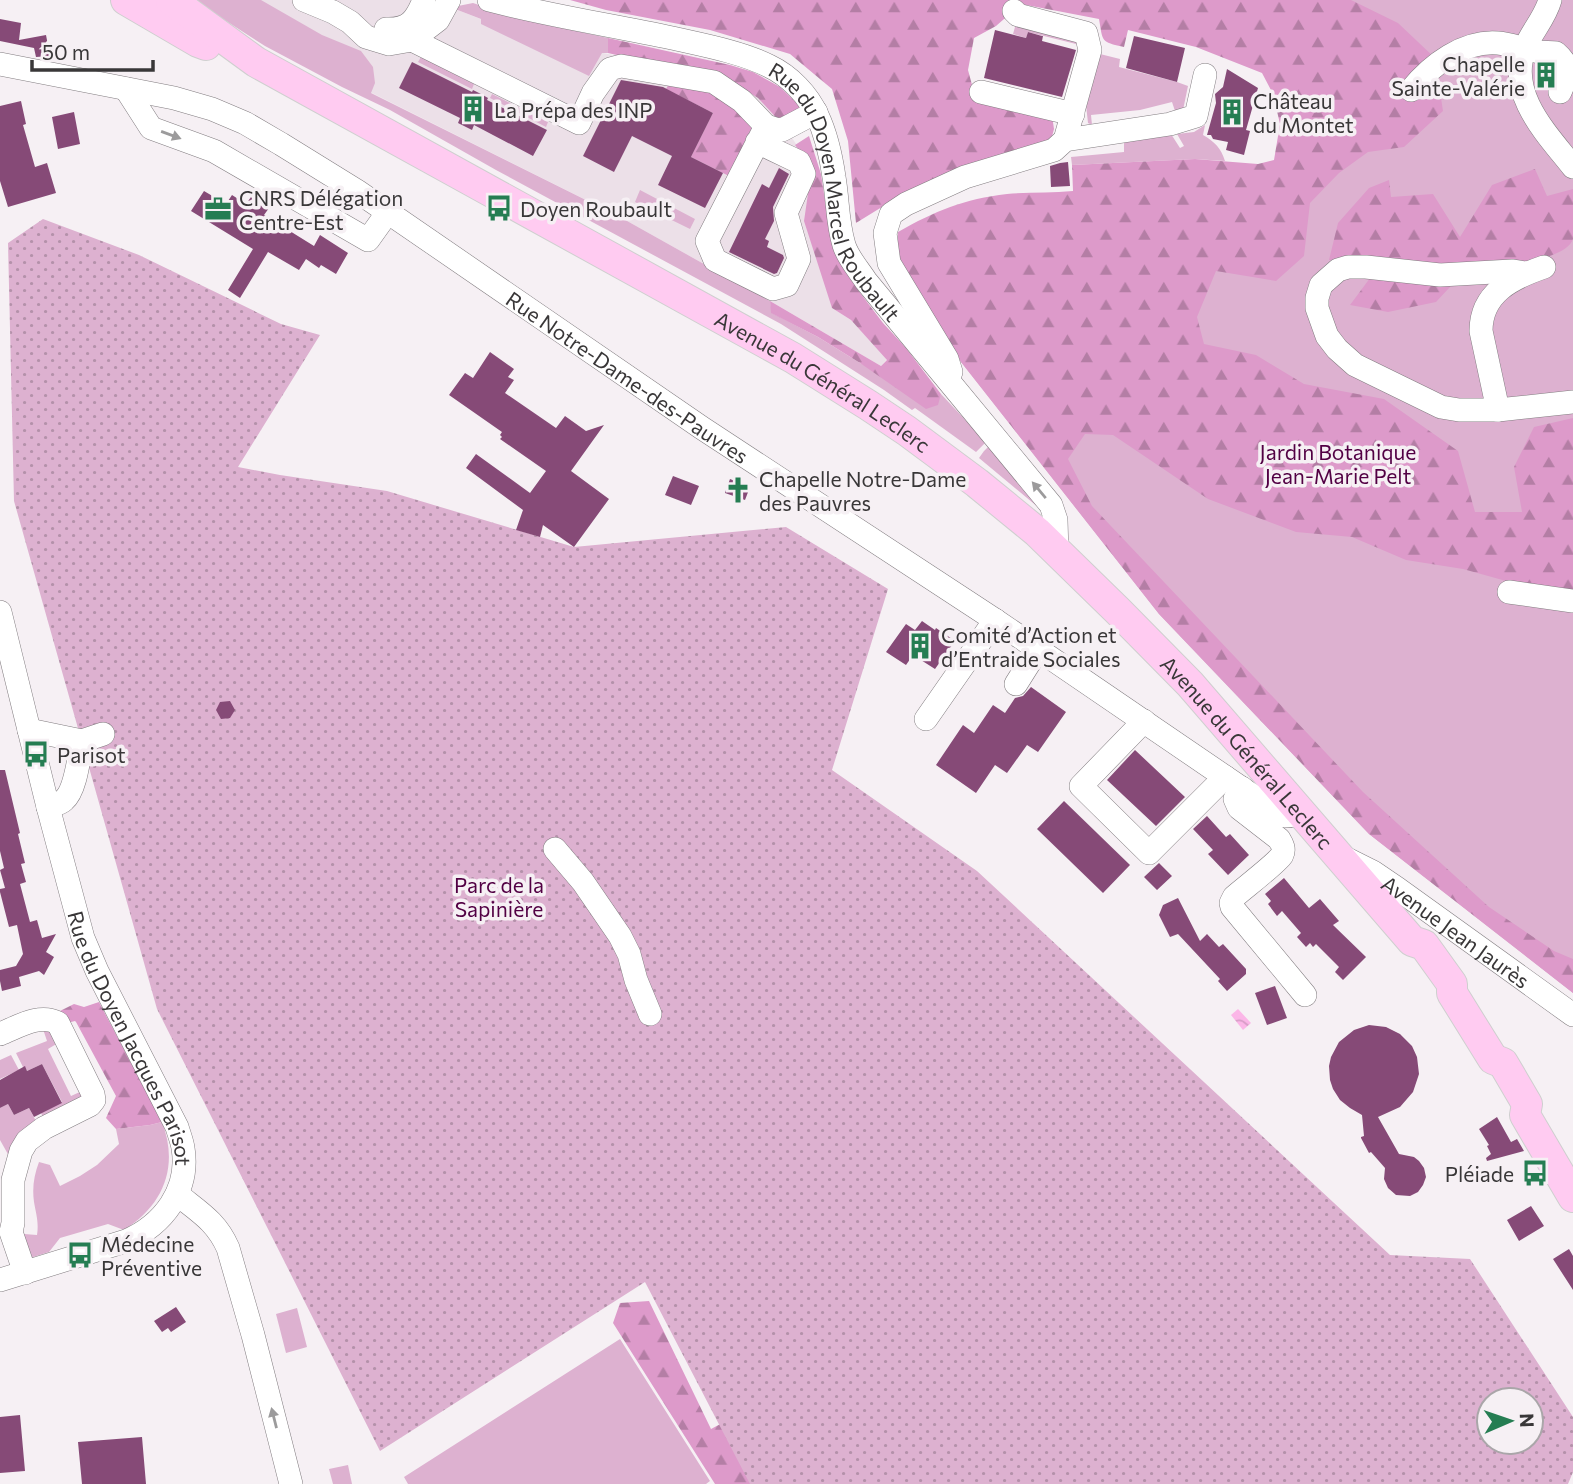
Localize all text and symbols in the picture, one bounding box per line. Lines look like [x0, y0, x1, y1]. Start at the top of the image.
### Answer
scale bar [32, 28, 152, 72]
text: 50 m [42, 39, 90, 64]
place label: Chapelle Sainte-Valérie [1391, 51, 1525, 100]
street label: Rue du Doyen Marcel Roubault [765, 56, 906, 326]
building icon: Chapelle Sainte-Valérie [1531, 60, 1561, 90]
place label: Château du Montet [1253, 88, 1354, 137]
building icon: La Prépa des INP [458, 94, 488, 124]
place label: La Prépa des INP [494, 97, 652, 122]
building icon: Château du Montet [1217, 97, 1247, 127]
one-way arrow [161, 130, 182, 141]
place label: CNRS Délégation Centre-Est [239, 185, 403, 234]
bus stop icon: Doyen Roubault [484, 193, 514, 223]
office icon: CNRS Délégation Centre-Est [203, 194, 233, 224]
place label: Doyen Roubault [520, 196, 672, 221]
street label: Rue Notre-Dame-des-Pauvres [502, 285, 754, 468]
street label: Avenue du Général Leclerc [711, 305, 936, 457]
park label: Jardin Botanique Jean-Marie Pelt [1260, 439, 1416, 488]
place label: Chapelle Notre-Dame des Pauvres [759, 466, 966, 515]
church icon: Chapelle Notre-Dame des Pauvres [723, 475, 753, 505]
one-way arrow [1031, 481, 1046, 499]
place label: Comité d’Action et d’Entraide Sociales [941, 622, 1120, 671]
building icon: Comité d’Action et d’Entraide Sociales [905, 631, 935, 661]
street label: Avenue du Général Leclerc [1156, 650, 1339, 853]
bus stop icon: Parisot [21, 739, 51, 769]
place label: Parisot [57, 742, 126, 767]
street label: Avenue Jean Jaurès [1378, 870, 1535, 992]
park label: Parc de la Sapinière [454, 872, 544, 921]
street label: Rue du Doyen Jacques Parisot [64, 908, 197, 1166]
bus stop icon: Pléiade [1520, 1158, 1550, 1188]
place label: Pléiade [1445, 1161, 1514, 1186]
place label: Médecine Préventive [101, 1231, 202, 1280]
bus stop icon: Médecine Préventive [65, 1240, 95, 1270]
north arrow [1475, 1386, 1545, 1456]
one-way arrow [268, 1407, 279, 1429]
text: N [1516, 1413, 1539, 1428]

